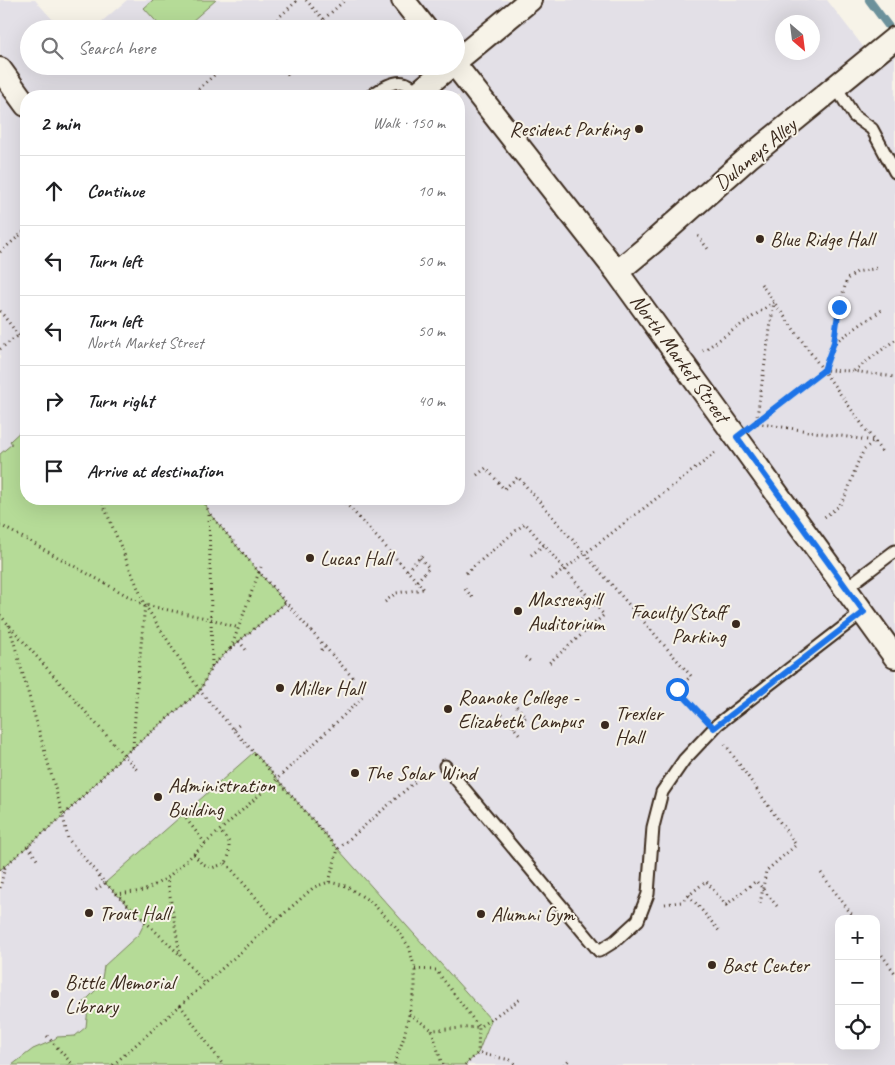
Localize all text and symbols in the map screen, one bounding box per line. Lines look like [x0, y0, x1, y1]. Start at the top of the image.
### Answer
north arrow [775, 15, 820, 60]
search box [20, 20, 465, 75]
icon: search [38, 34, 66, 62]
text: Search here [78, 36, 155, 60]
text: 2 min [40, 110, 80, 136]
street label: Dulaneys Alley [709, 111, 803, 196]
text: Walk · 150 m [373, 113, 445, 133]
place label: Resident Parking [509, 116, 631, 142]
marker: Resident Parking [633, 123, 645, 135]
icon: ahead [40, 177, 68, 205]
text: Continue [87, 179, 144, 203]
text: 10 m [418, 181, 445, 201]
place label: Blue Ridge Hall [770, 226, 877, 252]
marker: Blue Ridge Hall [754, 233, 766, 245]
icon: left [40, 247, 68, 275]
text: Turn left [87, 249, 142, 273]
text: 50 m [418, 251, 445, 271]
street label: North Market Street [625, 289, 737, 430]
route end [828, 296, 851, 319]
text: Turn left [87, 309, 142, 333]
icon: left [40, 317, 68, 345]
text: 50 m [418, 321, 445, 341]
text: North Market Street [87, 333, 203, 353]
icon: right [40, 387, 68, 415]
text: Turn right [87, 389, 154, 413]
text: 40 m [418, 391, 445, 411]
icon: arrive [40, 457, 68, 485]
text: Arrive at destination [87, 459, 223, 483]
place label: Lucas Hall [320, 545, 395, 571]
marker: Lucas Hall [304, 552, 316, 564]
place label: Massengill Auditorium [528, 586, 606, 636]
place label: Faculty/Staff Parking [631, 599, 730, 649]
marker: Massengill Auditorium [512, 605, 524, 617]
marker: Faculty/Staff Parking [730, 618, 742, 630]
place label: Miller Hall [290, 675, 367, 701]
route start [666, 678, 689, 701]
marker: Miller Hall [274, 682, 286, 694]
place label: Roanoke College - Elizabeth Campus [458, 684, 585, 734]
place label: Trexler Hall [615, 700, 665, 750]
marker: Roanoke College - Elizabeth Campus [442, 703, 454, 715]
marker: Trexler Hall [599, 719, 611, 731]
place label: The Solar Wind [365, 760, 480, 786]
marker: The Solar Wind [349, 767, 361, 779]
place label: Administration Building [168, 772, 276, 822]
marker: Administration Building [152, 791, 164, 803]
place label: Trout Hall [99, 900, 173, 926]
place label: Alumni Gym [491, 901, 576, 927]
marker: Trout Hall [83, 907, 95, 919]
marker: Alumni Gym [475, 908, 487, 920]
map controls [835, 915, 880, 1050]
button: + [835, 915, 880, 960]
place label: Bast Center [722, 952, 810, 978]
marker: Bast Center [706, 959, 718, 971]
button: − [835, 960, 880, 1005]
place label: Bittle Memorial Library [65, 969, 178, 1019]
marker: Bittle Memorial Library [49, 988, 61, 1000]
button: locate [835, 1005, 880, 1050]

